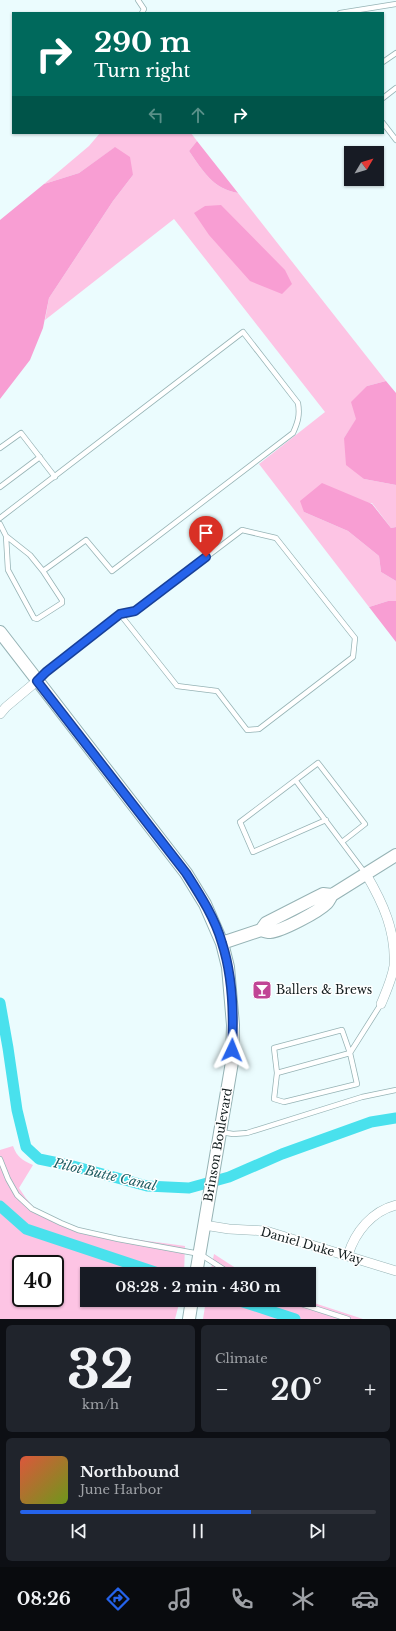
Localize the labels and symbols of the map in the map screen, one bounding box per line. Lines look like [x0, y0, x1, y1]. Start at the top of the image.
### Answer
north arrow [344, 146, 384, 186]
pin [189, 516, 223, 557]
bar icon: Ballers & Brews [251, 979, 273, 1001]
place label: Ballers & Brews [276, 982, 372, 997]
position arrow [211, 1029, 253, 1071]
street label: Brinson Boulevard [200, 1087, 235, 1203]
water label: Pilot Butte Canal [51, 1154, 159, 1195]
street label: Daniel Duke Way [259, 1224, 366, 1267]
speed limit sign: 40 [12, 1255, 64, 1307]

